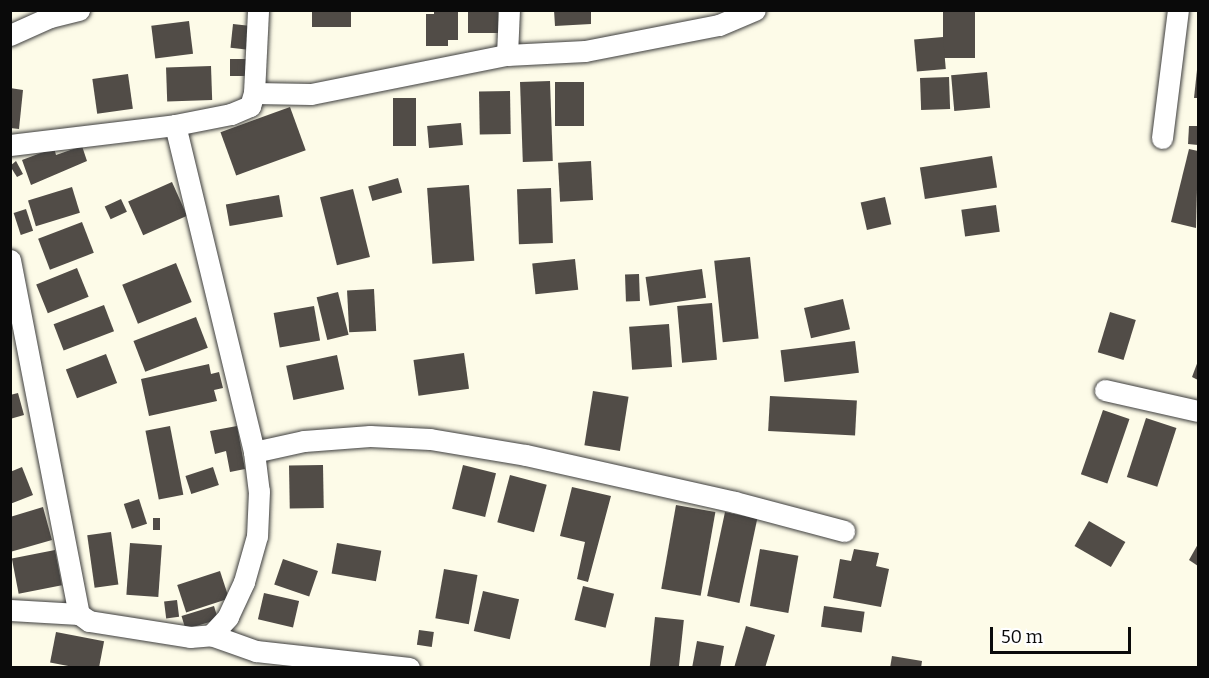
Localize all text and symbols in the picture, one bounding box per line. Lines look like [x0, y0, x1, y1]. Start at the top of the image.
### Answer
scale bar [993, 615, 1134, 653]
text: 50 m [1001, 626, 1043, 648]

